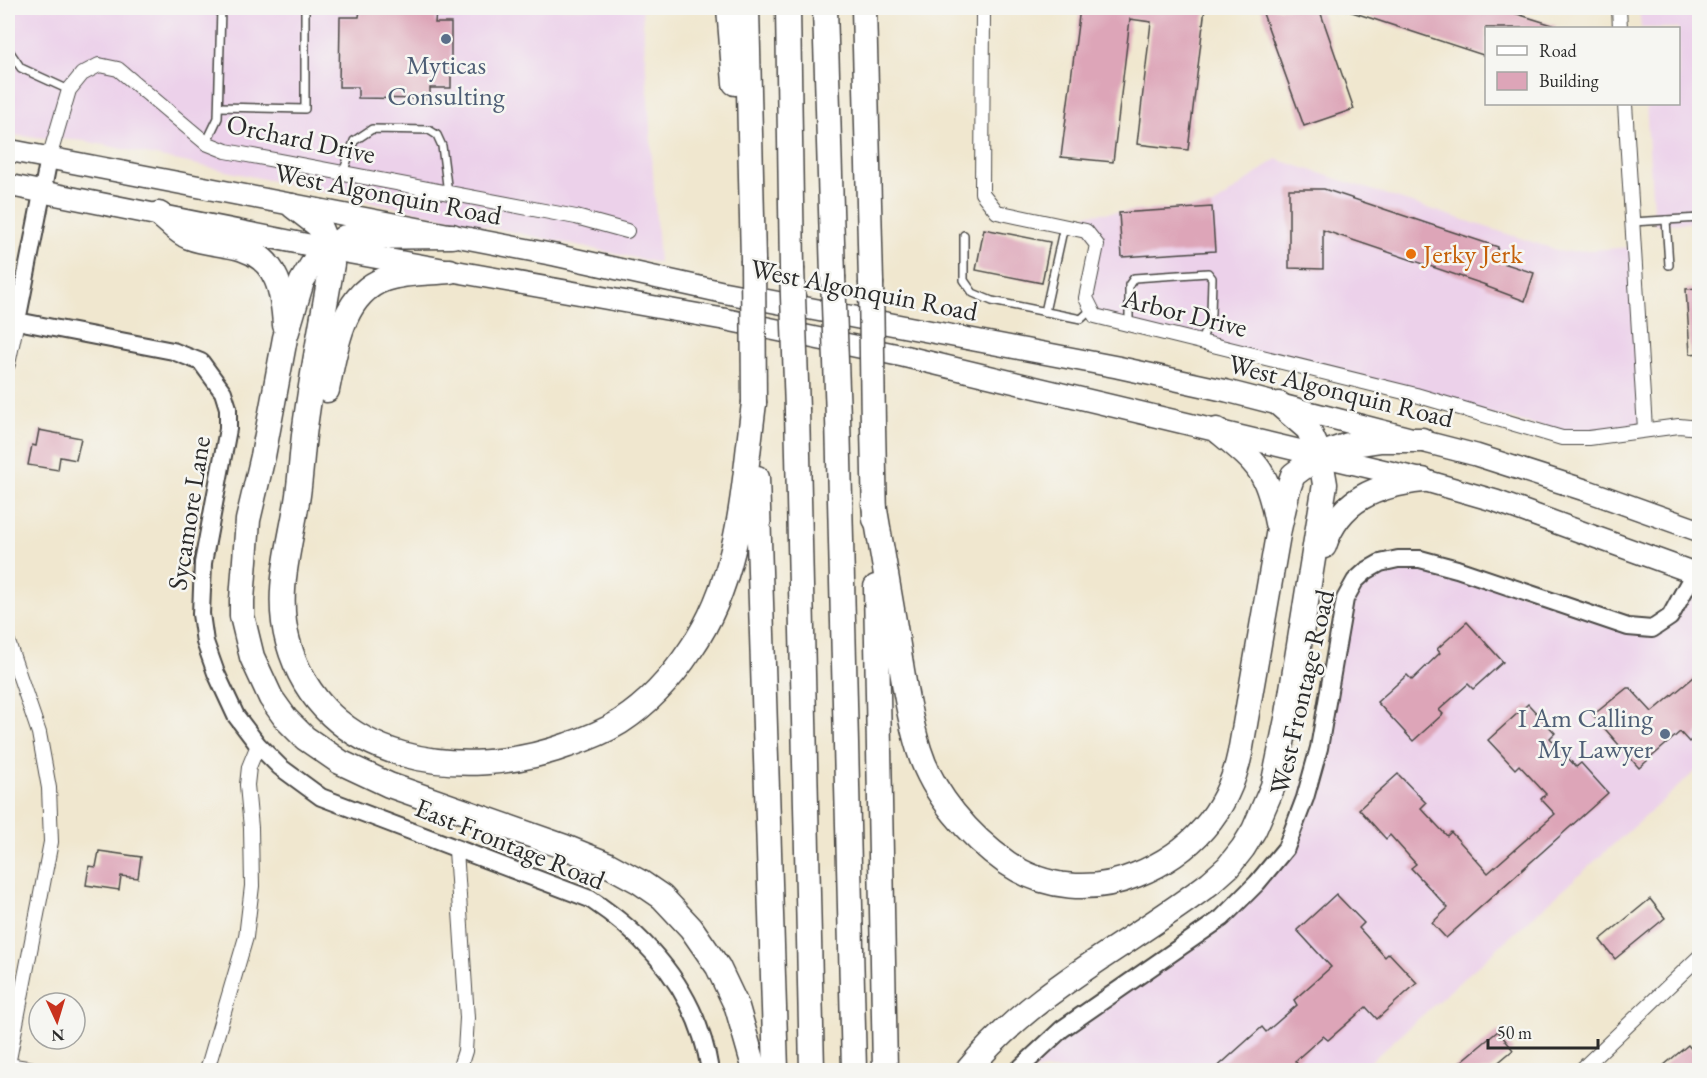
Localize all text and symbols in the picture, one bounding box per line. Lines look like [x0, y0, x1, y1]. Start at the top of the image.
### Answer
legend [1485, 27, 1680, 105]
marker: Myticas Consulting [439, 32, 453, 46]
text: Road [1539, 39, 1578, 62]
place label: Myticas Consulting [387, 47, 505, 113]
text: Building [1539, 69, 1599, 92]
street label: Orchard Drive [224, 106, 379, 171]
street label: West Algonquin Road [271, 154, 505, 233]
place label: Jerky Jerk [1421, 236, 1523, 271]
marker: Jerky Jerk [1404, 247, 1418, 261]
street label: West Algonquin Road [747, 250, 981, 329]
street label: Arbor Drive [1118, 280, 1251, 345]
street label: West Algonquin Road [1225, 346, 1458, 435]
street label: Sycamore Lane [159, 433, 218, 593]
street label: West Frontage Road [1261, 586, 1342, 798]
place label: I Am Calling My Lawyer [1518, 700, 1653, 766]
marker: I Am Calling My Lawyer [1658, 727, 1672, 741]
street label: East Frontage Road [410, 790, 611, 898]
north arrow [27, 991, 87, 1051]
scale bar [1488, 1012, 1598, 1050]
text: 50 m [1497, 1021, 1532, 1044]
text: N [51, 1025, 65, 1046]

